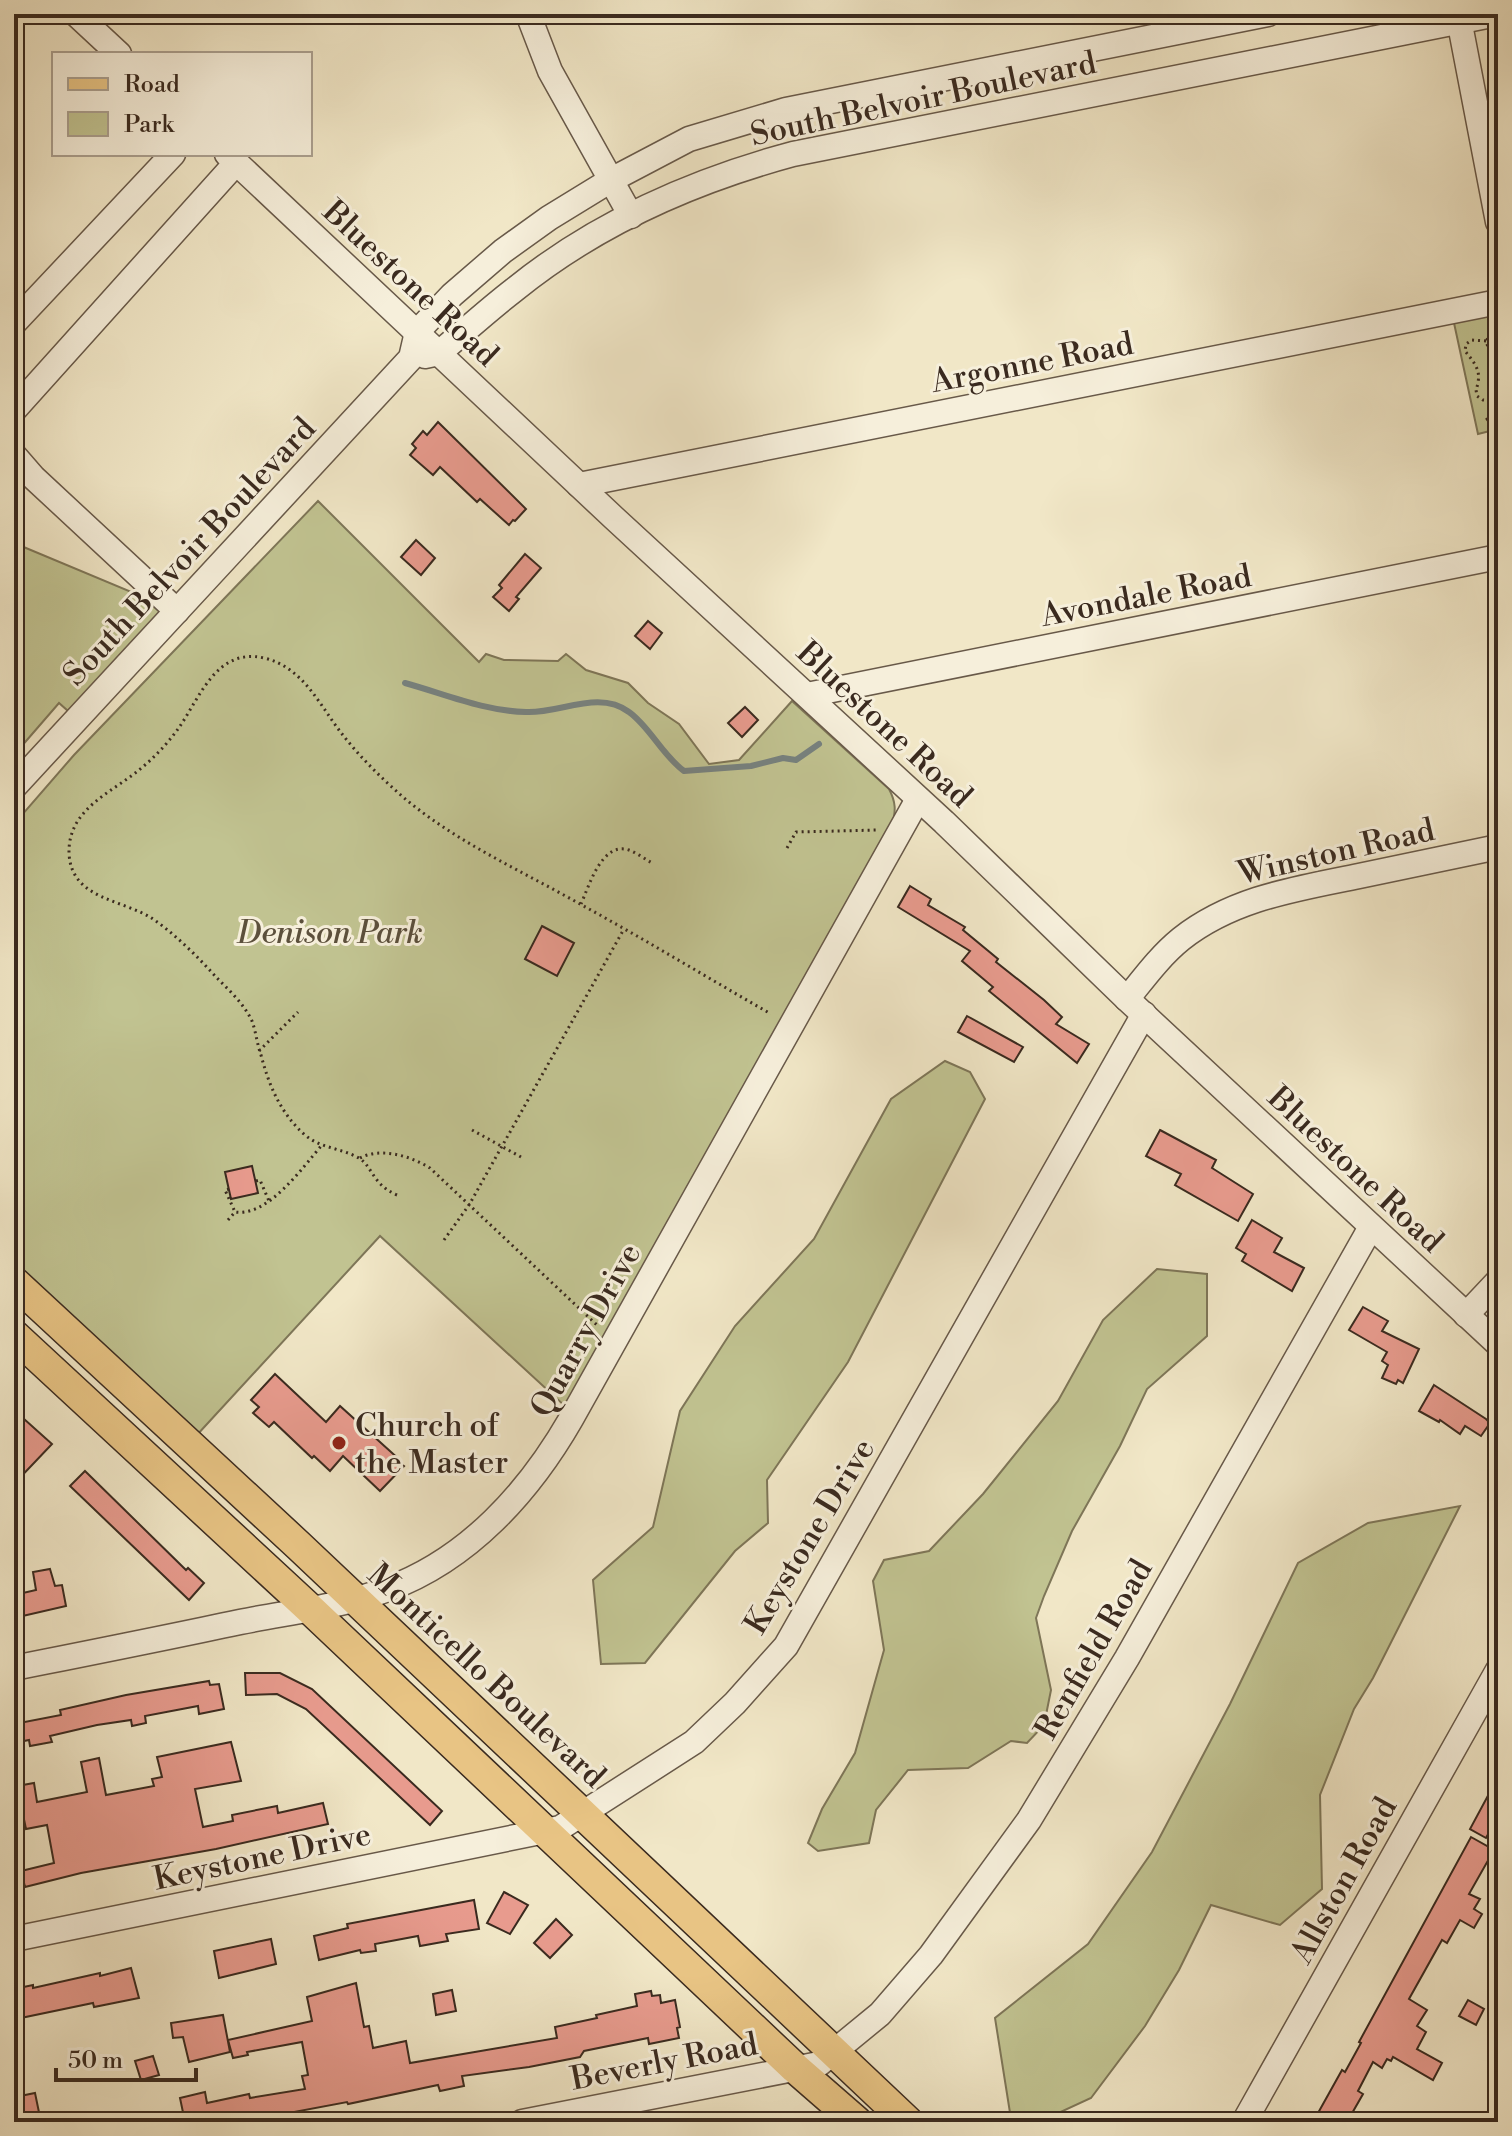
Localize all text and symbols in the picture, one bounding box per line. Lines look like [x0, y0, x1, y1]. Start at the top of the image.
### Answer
street label: South Belvoir Boulevard [747, 43, 1100, 155]
legend [52, 52, 312, 156]
text: Road [124, 70, 180, 100]
text: Park [124, 110, 175, 140]
street label: Bluestone Road [313, 191, 506, 375]
street label: Argonne Road [927, 324, 1137, 402]
street label: South Belvoir Boulevard [55, 409, 325, 694]
street label: Avondale Road [1037, 556, 1255, 636]
street label: Bluestone Road [787, 632, 980, 816]
street label: Winston Road [1233, 810, 1438, 894]
park label: Denison Park [236, 913, 423, 953]
street label: Bluestone Road [1258, 1077, 1451, 1261]
street label: Quarry Drive [522, 1237, 650, 1424]
place label: Church of the Master [355, 1406, 509, 1483]
street label: Keystone Drive [736, 1431, 884, 1642]
marker: Church of the Master [330, 1434, 348, 1452]
street label: Renfield Road [1026, 1552, 1162, 1747]
street label: Monticello Boulevard [359, 1555, 614, 1796]
street label: Allston Road [1281, 1790, 1406, 1972]
street label: Keystone Drive [150, 1814, 375, 1900]
street label: Beverly Road [566, 2024, 761, 2100]
scale bar [56, 2032, 196, 2082]
text: 50 m [68, 2046, 123, 2076]

